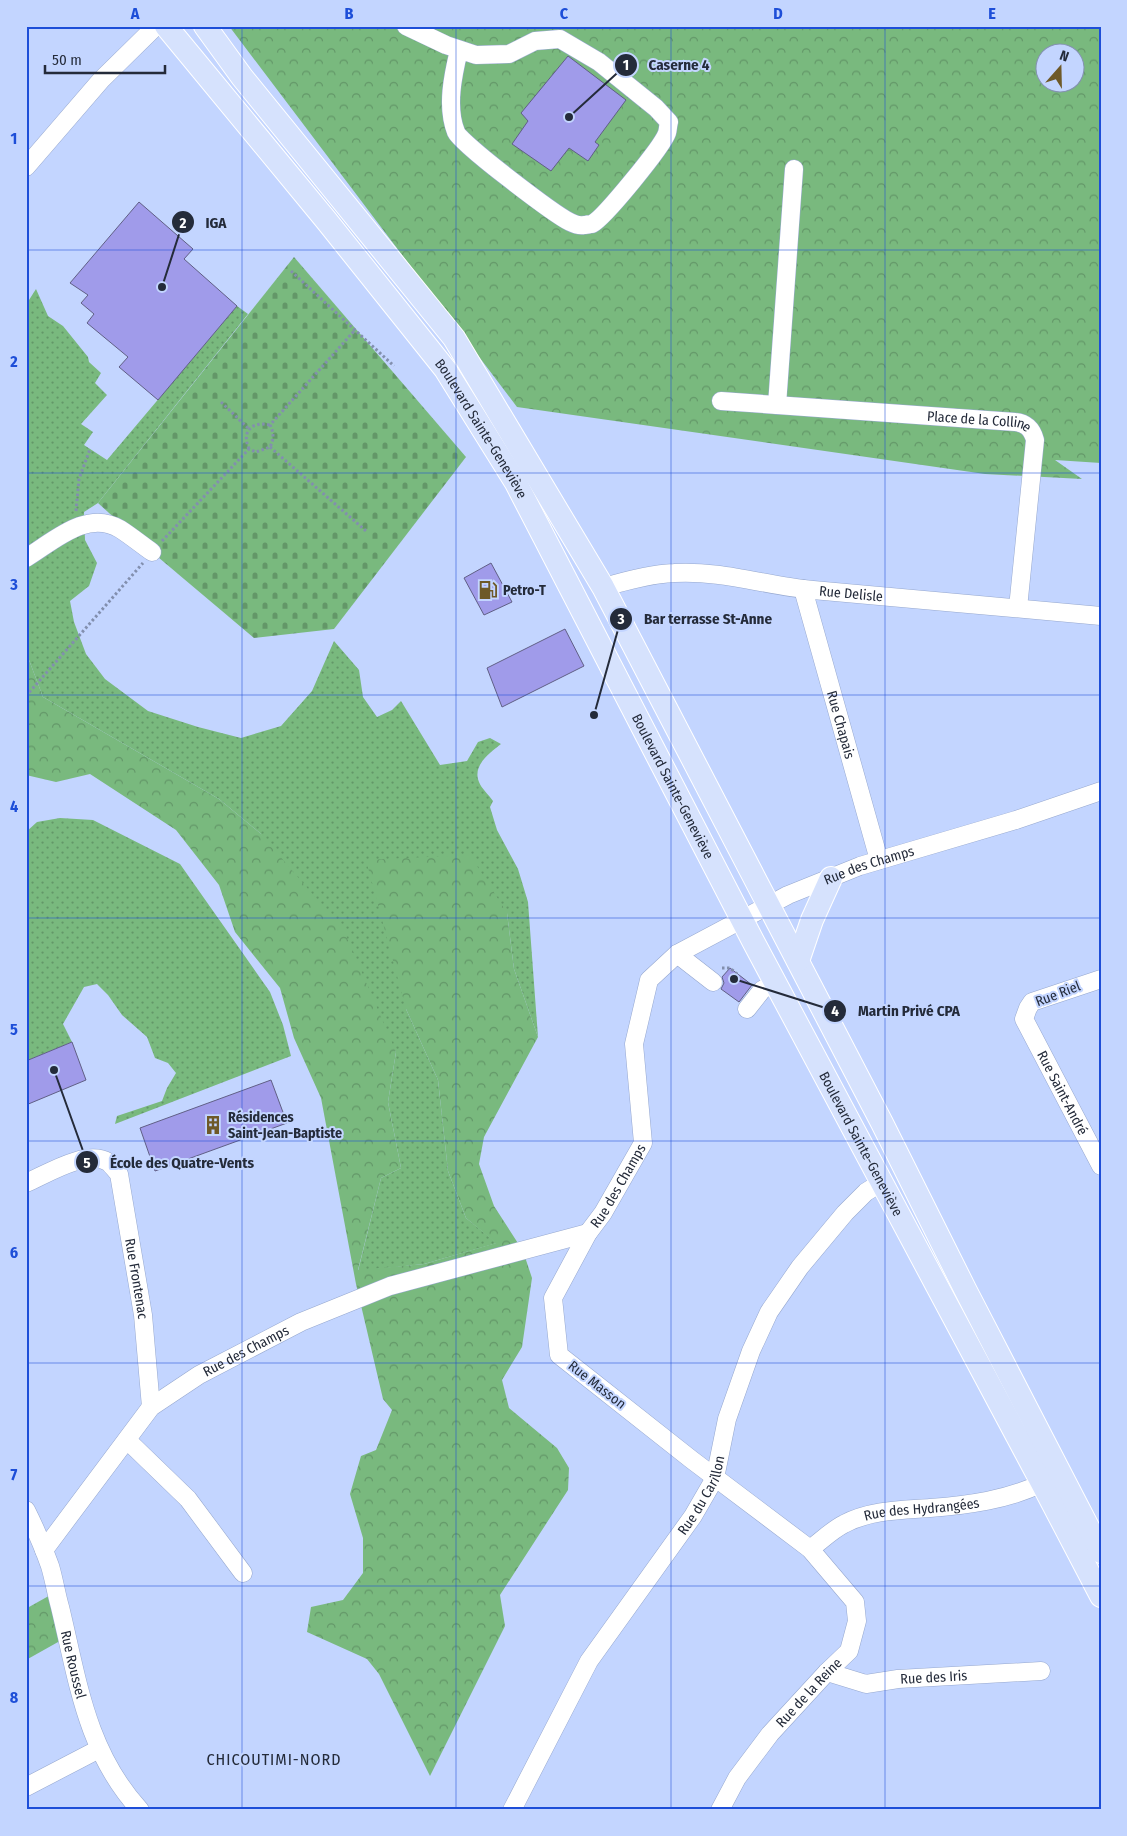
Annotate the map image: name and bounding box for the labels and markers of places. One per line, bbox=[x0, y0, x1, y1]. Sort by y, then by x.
callout: Caserne 4 bbox=[613, 50, 720, 80]
callout: IGA bbox=[171, 207, 237, 237]
fuel station icon: Petro-T bbox=[477, 579, 499, 601]
place label: Petro-T bbox=[503, 582, 546, 599]
callout: Bar terrasse St-Anne bbox=[609, 604, 782, 634]
callout: Martin Privé CPA bbox=[823, 996, 970, 1026]
place label: Résidences Saint-Jean-Baptiste bbox=[228, 1109, 342, 1142]
building icon: Résidences Saint-Jean-Baptiste bbox=[202, 1114, 224, 1136]
callout: École des Quatre-Vents bbox=[75, 1147, 264, 1177]

